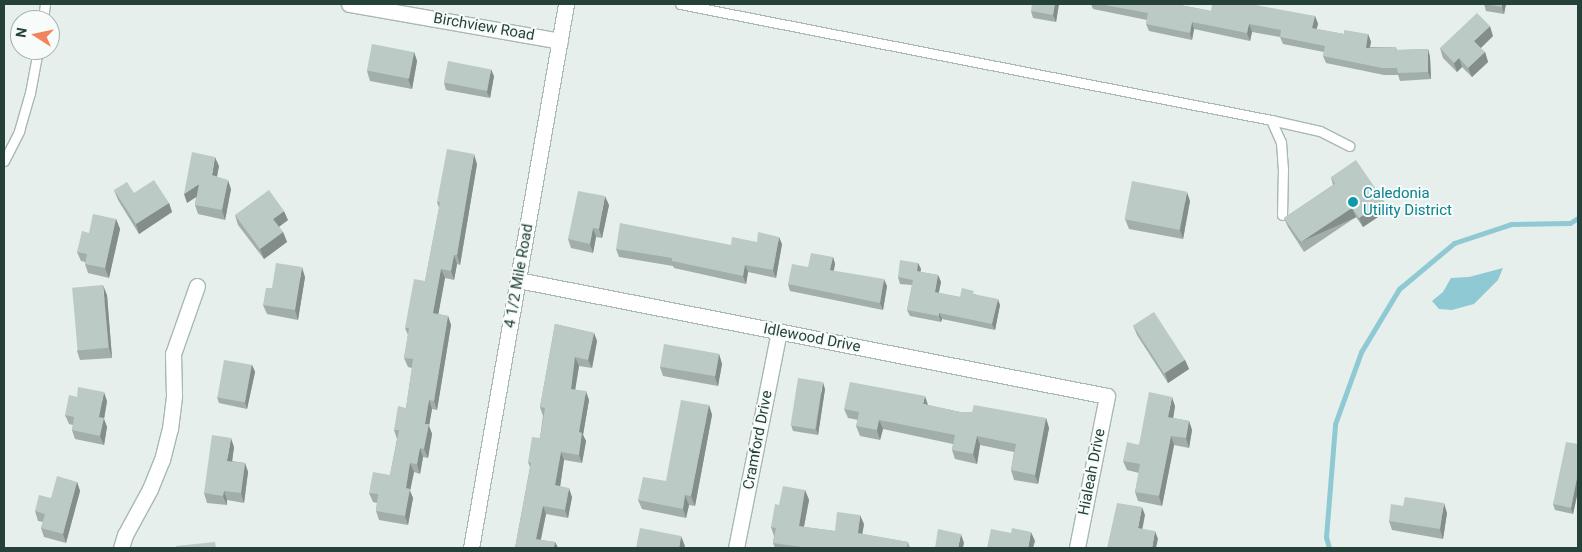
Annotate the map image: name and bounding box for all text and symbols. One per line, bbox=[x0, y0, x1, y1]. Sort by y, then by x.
street label: Birchview Road bbox=[432, 9, 536, 45]
north arrow bbox=[10, 10, 60, 60]
text: N bbox=[12, 26, 30, 39]
place label: Caledonia Utility District bbox=[1363, 184, 1452, 219]
marker: Caledonia Utility District bbox=[1347, 196, 1359, 208]
street label: 4 1/2 Mile Road bbox=[501, 223, 537, 329]
street label: Idlewood Drive bbox=[762, 320, 862, 356]
street label: Cramford Drive bbox=[740, 389, 776, 491]
street label: Hialeah Drive bbox=[1075, 427, 1109, 517]

